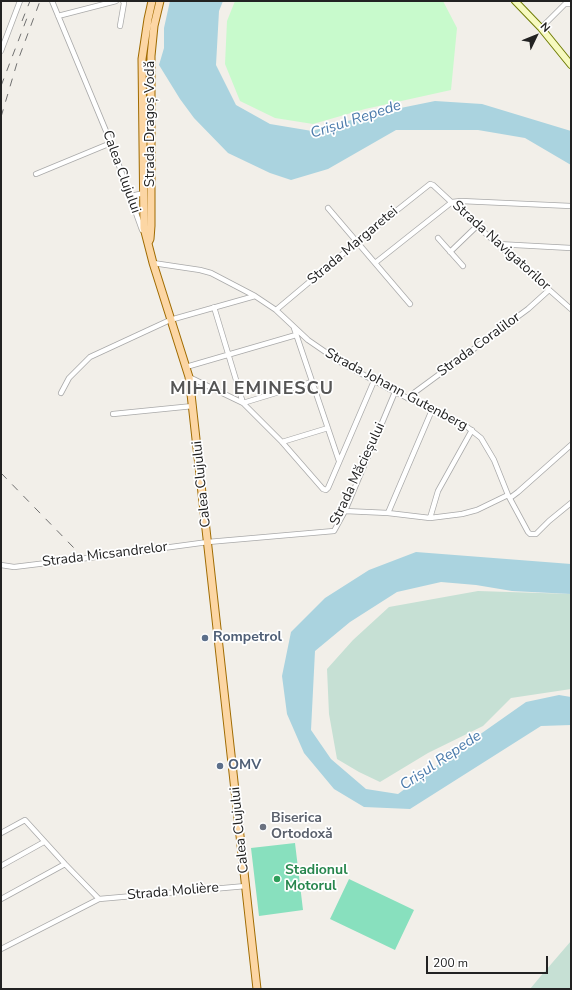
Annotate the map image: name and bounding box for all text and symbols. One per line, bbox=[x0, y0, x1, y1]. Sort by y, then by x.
north arrow bbox=[516, 16, 556, 56]
text: N bbox=[537, 19, 553, 36]
street label: Strada Dragoș Vodă bbox=[143, 61, 159, 187]
water label: Crișul Repede bbox=[308, 97, 404, 143]
street label: Calea Clujului bbox=[98, 128, 144, 216]
street label: Strada Navigatorilor bbox=[448, 197, 554, 295]
street label: Strada Margaretei bbox=[304, 203, 402, 289]
street label: Strada Coralilor bbox=[434, 309, 524, 381]
street label: Strada Johann Gutenberg bbox=[322, 345, 470, 435]
district label: MIHAI EMINESCU bbox=[170, 379, 334, 401]
street label: Strada Măcieșului bbox=[327, 420, 389, 528]
street label: Calea Clujului bbox=[189, 440, 215, 528]
street label: Strada Micsandrelor bbox=[41, 539, 169, 571]
place label: Rompetrol bbox=[213, 630, 282, 646]
marker: Rompetrol bbox=[200, 633, 210, 643]
water label: Crișul Repede bbox=[397, 727, 485, 795]
place label: OMV bbox=[228, 758, 261, 774]
marker: OMV bbox=[215, 761, 225, 771]
street label: Calea Clujului bbox=[227, 786, 253, 874]
place label: Biserica Ortodoxă bbox=[271, 811, 333, 844]
marker: Biserica Ortodoxă bbox=[258, 822, 268, 832]
place label: Stadionul Motorul bbox=[285, 863, 348, 896]
marker: Stadionul Motorul bbox=[272, 874, 282, 884]
street label: Strada Molière bbox=[126, 880, 220, 904]
scale bar bbox=[428, 948, 550, 974]
text: 200 m bbox=[433, 955, 468, 971]

